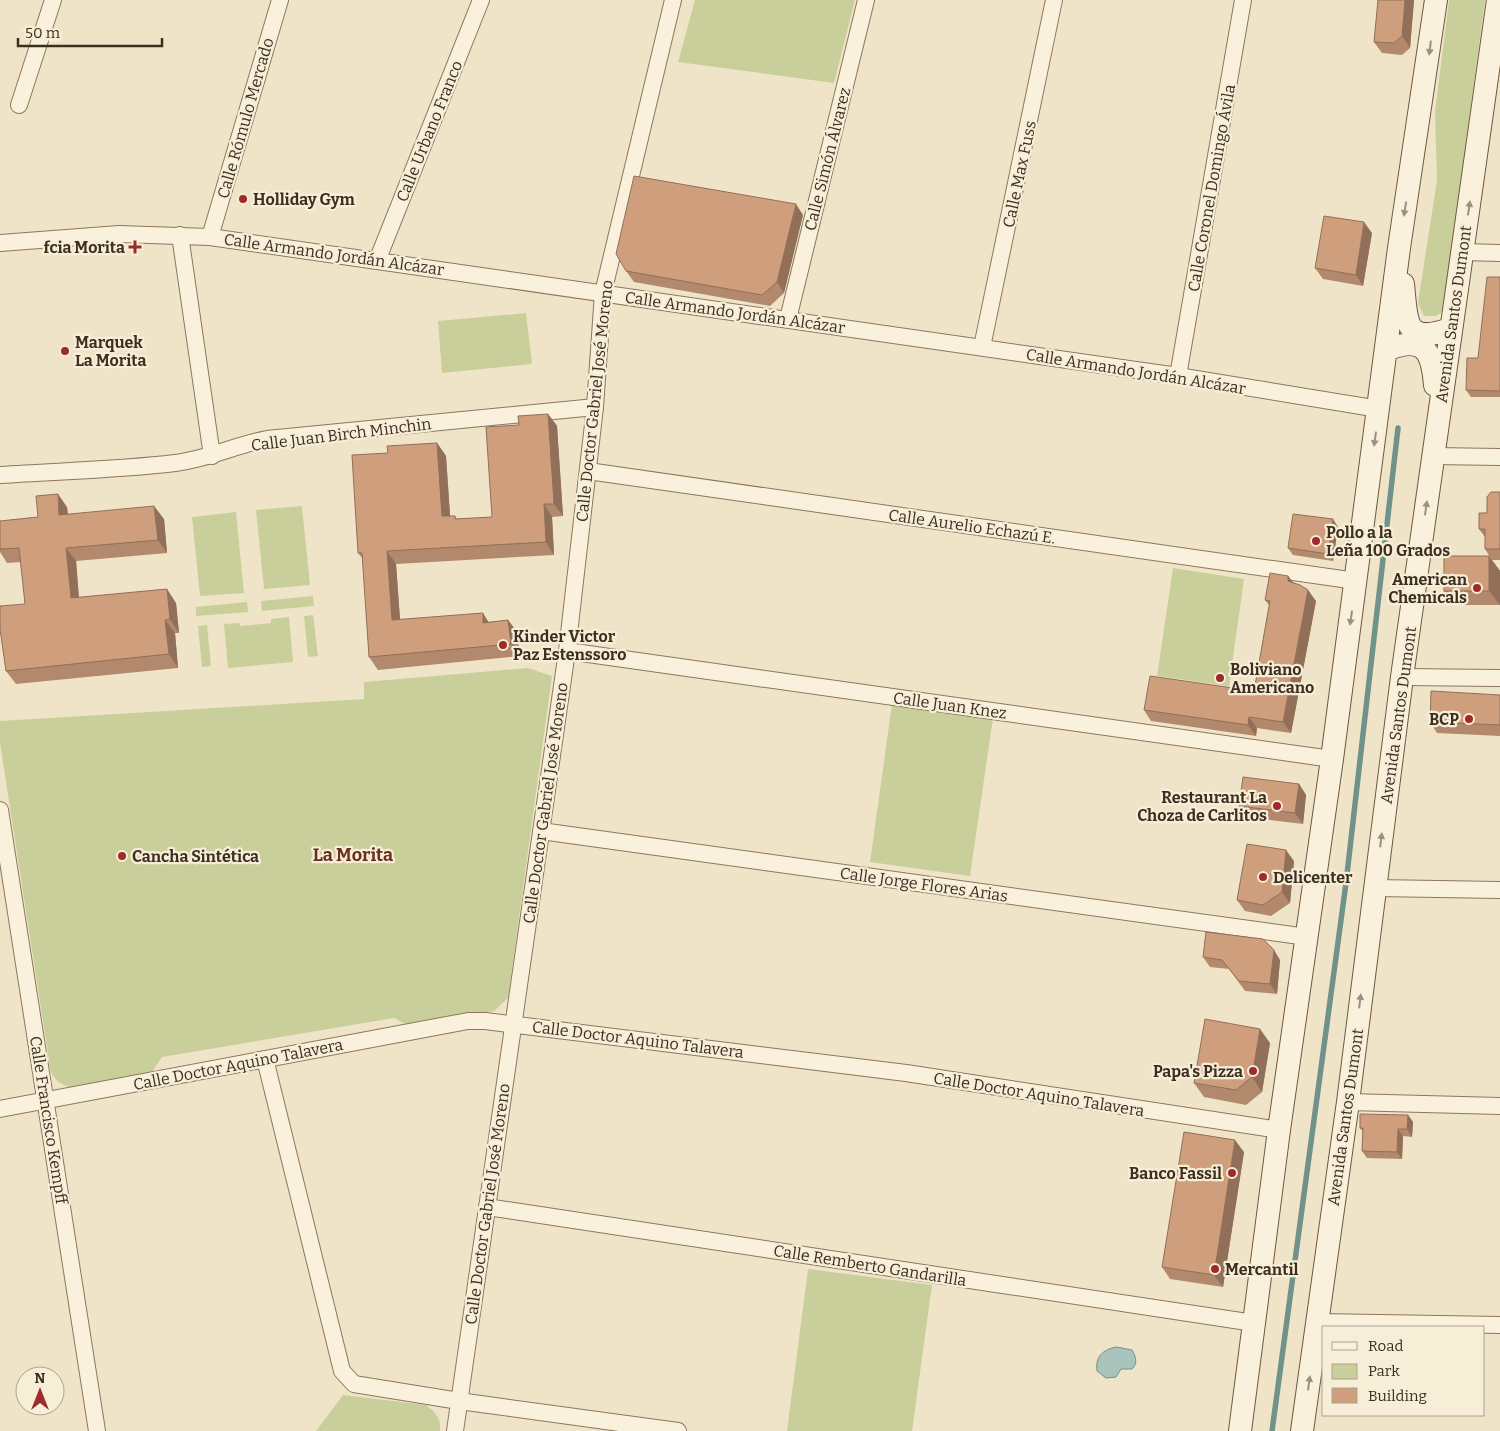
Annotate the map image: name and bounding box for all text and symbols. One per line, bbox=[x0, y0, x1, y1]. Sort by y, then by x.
scale bar bbox=[18, 15, 161, 47]
text: 50 m bbox=[25, 24, 61, 42]
street label: Calle Rómulo Mercado bbox=[213, 36, 278, 201]
one-way arrow bbox=[1426, 41, 1434, 57]
street label: Calle Urbano Franco bbox=[392, 58, 466, 205]
street label: Calle Coronel Domingo Ávila bbox=[1183, 82, 1239, 293]
street label: Calle Simón Álvarez bbox=[800, 85, 855, 233]
street label: Calle Max Fuss bbox=[999, 119, 1040, 229]
place label: Holliday Gym bbox=[253, 190, 356, 209]
marker: Holliday Gym bbox=[237, 193, 249, 205]
one-way arrow bbox=[1465, 200, 1473, 216]
one-way arrow bbox=[1401, 201, 1409, 217]
street label: Avenida Santos Dumont bbox=[1432, 224, 1475, 404]
street label: Calle Armando Jordán Alcázar bbox=[223, 230, 445, 279]
place label: fcia Morita bbox=[44, 238, 125, 257]
marker: fcia Morita bbox=[129, 241, 141, 253]
street label: Calle Doctor Gabriel José Moreno bbox=[572, 279, 617, 523]
street label: Calle Armando Jordán Alcázar bbox=[624, 288, 846, 337]
place label: Marquek La Morita bbox=[75, 333, 146, 370]
marker: Marquek La Morita bbox=[59, 345, 71, 357]
street label: Calle Armando Jordán Alcázar bbox=[1025, 345, 1247, 398]
street label: Calle Juan Birch Minchin bbox=[250, 414, 432, 455]
one-way arrow bbox=[1370, 432, 1378, 448]
one-way arrow bbox=[1422, 500, 1430, 516]
street label: Calle Aurelio Echazú E. bbox=[887, 505, 1057, 548]
place label: Pollo a la Leña 100 Grados bbox=[1326, 523, 1450, 560]
marker: Pollo a la Leña 100 Grados bbox=[1310, 535, 1322, 547]
place label: American Chemicals bbox=[1388, 570, 1468, 607]
marker: American Chemicals bbox=[1471, 582, 1483, 594]
one-way arrow bbox=[1347, 610, 1355, 626]
street label: Avenida Santos Dumont bbox=[1377, 625, 1420, 805]
place label: Kinder Victor Paz Estenssoro bbox=[513, 627, 626, 664]
marker: Kinder Victor Paz Estenssoro bbox=[497, 639, 509, 651]
place label: Boliviano Americano bbox=[1230, 660, 1314, 697]
marker: Boliviano Americano bbox=[1214, 672, 1226, 684]
street label: Calle Doctor Gabriel José Moreno bbox=[519, 681, 572, 925]
street label: Calle Juan Knez bbox=[892, 688, 1008, 723]
place label: BCP bbox=[1429, 710, 1459, 729]
marker: BCP bbox=[1463, 713, 1475, 725]
place label: Restaurant La Choza de Carlitos bbox=[1137, 788, 1267, 825]
marker: Restaurant La Choza de Carlitos bbox=[1271, 800, 1283, 812]
one-way arrow bbox=[1377, 832, 1385, 848]
district label: La Morita bbox=[313, 844, 393, 866]
place label: Cancha Sintética bbox=[132, 847, 259, 866]
marker: Cancha Sintética bbox=[116, 850, 128, 862]
street label: Calle Jorge Flores Arias bbox=[839, 863, 1009, 906]
place label: Delicenter bbox=[1273, 868, 1353, 887]
marker: Delicenter bbox=[1257, 871, 1269, 883]
one-way arrow bbox=[1357, 993, 1365, 1009]
street label: Calle Doctor Aquino Talavera bbox=[531, 1017, 745, 1062]
street label: Avenida Santos Dumont bbox=[1324, 1027, 1367, 1207]
street label: Calle Francisco Kempff bbox=[26, 1035, 71, 1207]
street label: Calle Doctor Aquino Talavera bbox=[132, 1035, 345, 1094]
place label: Papa's Pizza bbox=[1153, 1062, 1243, 1081]
marker: Papa's Pizza bbox=[1247, 1065, 1259, 1077]
street label: Calle Doctor Aquino Talavera bbox=[932, 1068, 1146, 1121]
street label: Calle Doctor Gabriel José Moreno bbox=[461, 1082, 514, 1326]
place label: Banco Fassil bbox=[1129, 1164, 1222, 1183]
marker: Banco Fassil bbox=[1226, 1167, 1238, 1179]
street label: Calle Remberto Gandarilla bbox=[772, 1241, 968, 1290]
place label: Mercantil bbox=[1225, 1260, 1299, 1279]
marker: Mercantil bbox=[1209, 1263, 1221, 1275]
legend bbox=[1322, 1326, 1485, 1416]
text: Road bbox=[1368, 1337, 1403, 1355]
text: Park bbox=[1368, 1362, 1400, 1380]
north arrow bbox=[15, 1366, 65, 1416]
text: N bbox=[35, 1370, 46, 1387]
one-way arrow bbox=[1305, 1374, 1313, 1390]
text: Building bbox=[1368, 1387, 1427, 1405]

